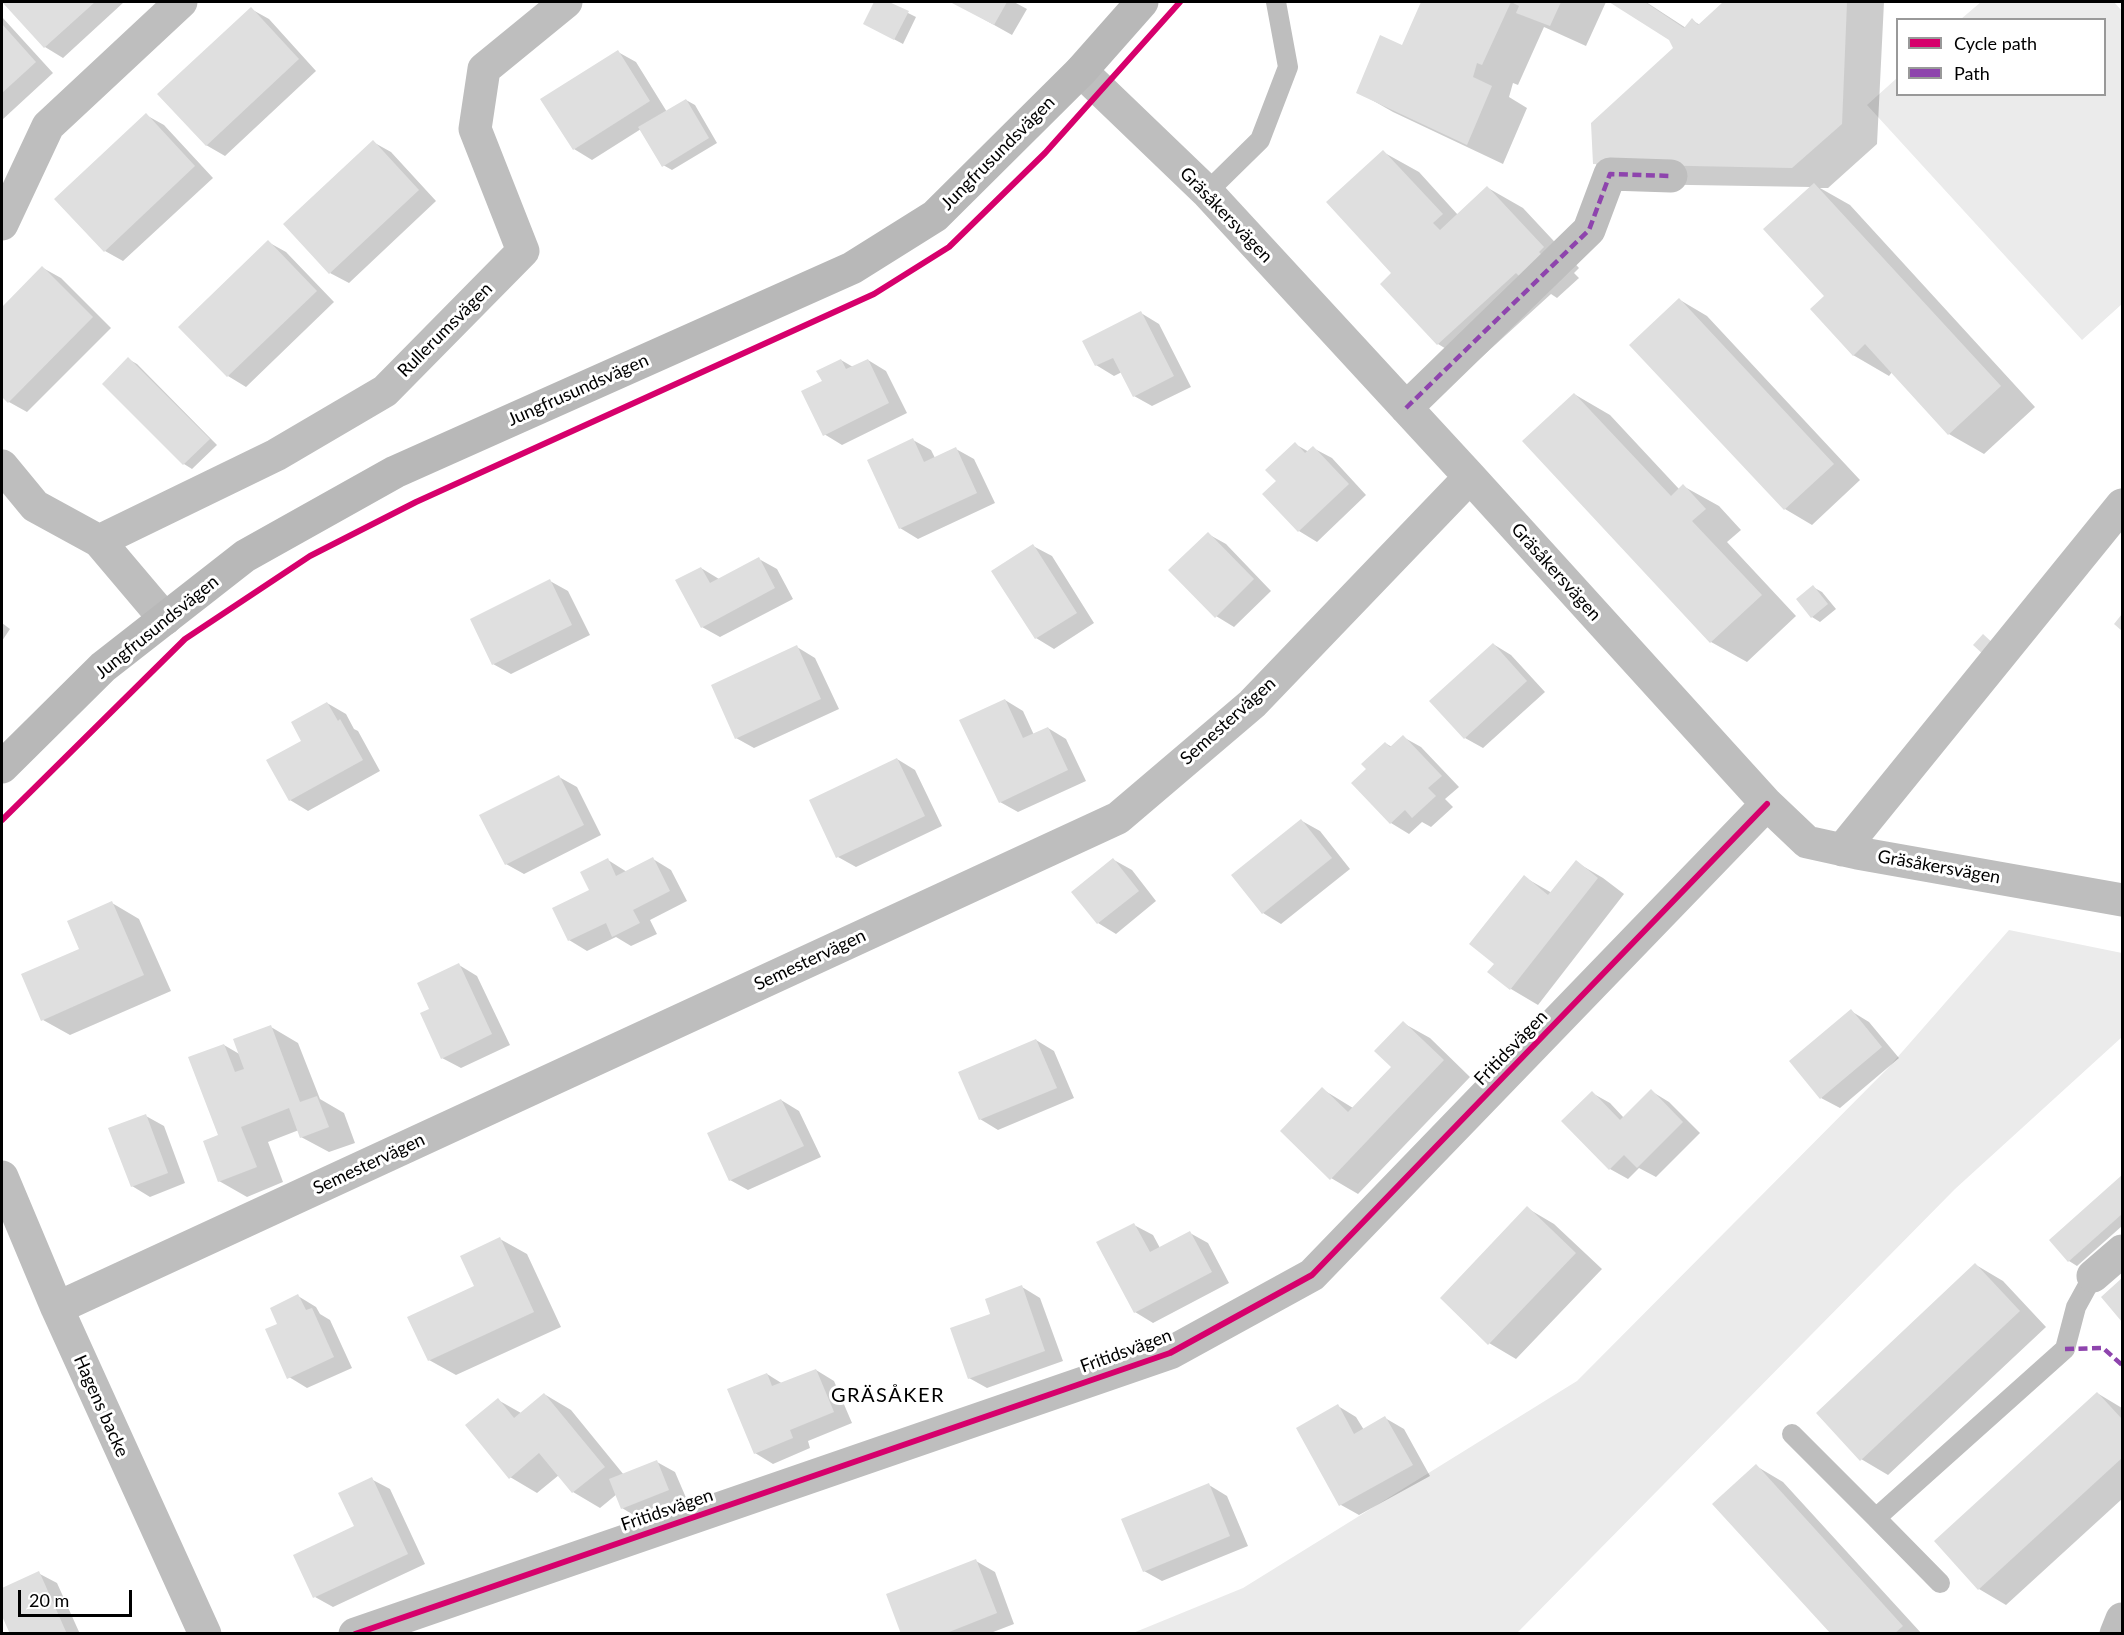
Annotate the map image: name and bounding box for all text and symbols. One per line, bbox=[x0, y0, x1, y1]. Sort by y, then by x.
legend bbox=[1896, 18, 2106, 96]
text: Cycle path bbox=[1954, 32, 2037, 54]
text: Path bbox=[1954, 62, 1990, 84]
street label: Jungfrusundsvägen bbox=[937, 92, 1059, 214]
street label: Gräsåkersvägen bbox=[1175, 163, 1277, 267]
street label: Rullerumsvägen bbox=[393, 278, 497, 382]
street label: Jungfrusundsvägen bbox=[504, 349, 652, 431]
street label: Gräsåkersvägen bbox=[1506, 519, 1606, 625]
street label: Jungfrusundsvägen bbox=[91, 571, 223, 683]
street label: Semestervägen bbox=[1176, 673, 1280, 769]
street label: Gräsåkersvägen bbox=[1876, 846, 2002, 888]
street label: Semestervägen bbox=[751, 925, 869, 995]
street label: Fritidsvägen bbox=[1470, 1006, 1552, 1090]
street label: Semestervägen bbox=[310, 1129, 428, 1199]
street label: Fritidsvägen bbox=[1077, 1324, 1175, 1378]
street label: Hagens backe bbox=[69, 1352, 133, 1460]
district label: GRÄSÅKER bbox=[831, 1384, 945, 1408]
street label: Fritidsvägen bbox=[618, 1484, 716, 1536]
scale bar bbox=[21, 1578, 135, 1616]
text: 20 m bbox=[29, 1589, 69, 1611]

